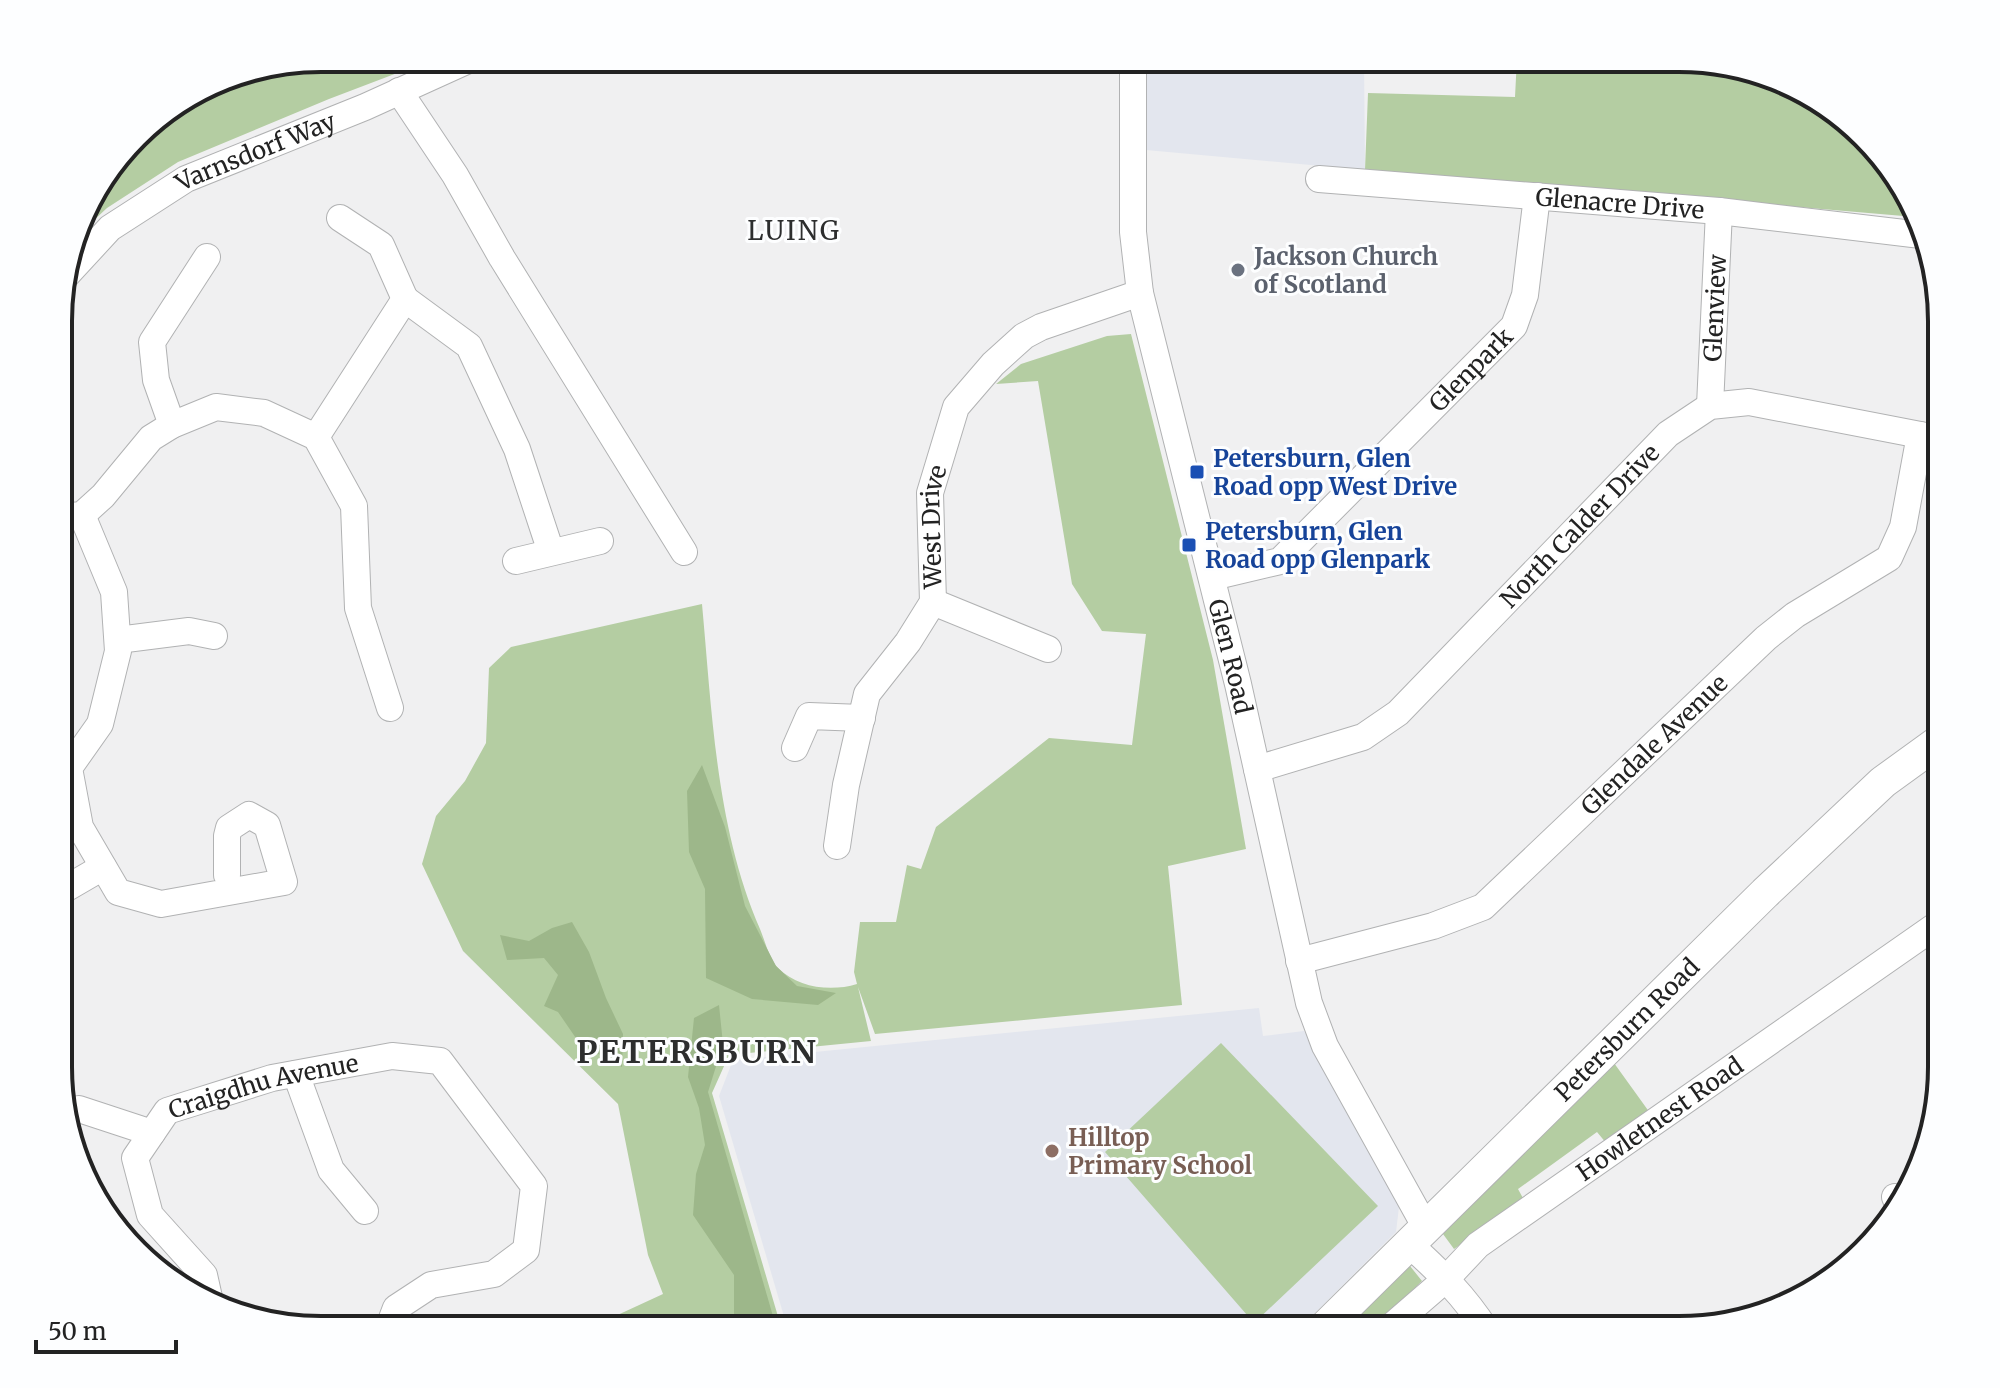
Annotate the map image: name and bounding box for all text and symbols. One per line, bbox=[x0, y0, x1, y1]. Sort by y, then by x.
street label: Varnsdorf Way bbox=[168, 105, 340, 198]
street label: Glenacre Drive bbox=[1535, 181, 1706, 225]
district label: LUING bbox=[747, 214, 841, 247]
place label: Jackson Church of Scotland bbox=[1253, 241, 1438, 300]
street label: Glenview bbox=[1697, 253, 1733, 362]
marker: Jackson Church of Scotland bbox=[1229, 261, 1247, 279]
street label: Glenpark bbox=[1422, 320, 1520, 418]
street label: North Calder Drive bbox=[1493, 437, 1666, 614]
place label: Petersburn, Glen Road opp West Drive bbox=[1213, 443, 1457, 502]
street label: West Drive bbox=[914, 461, 953, 590]
marker: Petersburn, Glen Road opp West Drive bbox=[1188, 463, 1206, 481]
place label: Petersburn, Glen Road opp Glenpark bbox=[1205, 516, 1430, 575]
marker: Petersburn, Glen Road opp Glenpark bbox=[1180, 536, 1198, 554]
street label: Glen Road bbox=[1202, 596, 1260, 717]
street label: Glendale Avenue bbox=[1574, 667, 1734, 821]
street label: Petersburn Road bbox=[1548, 951, 1706, 1108]
district label: PETERSBURN bbox=[576, 1032, 818, 1072]
street label: Craigdhu Avenue bbox=[164, 1047, 361, 1125]
street label: Howletnest Road bbox=[1570, 1050, 1749, 1187]
place label: Hilltop Primary School bbox=[1068, 1122, 1252, 1181]
marker: Hilltop Primary School bbox=[1043, 1142, 1061, 1160]
scale bar bbox=[36, 1304, 176, 1354]
text: 50 m bbox=[48, 1316, 107, 1347]

